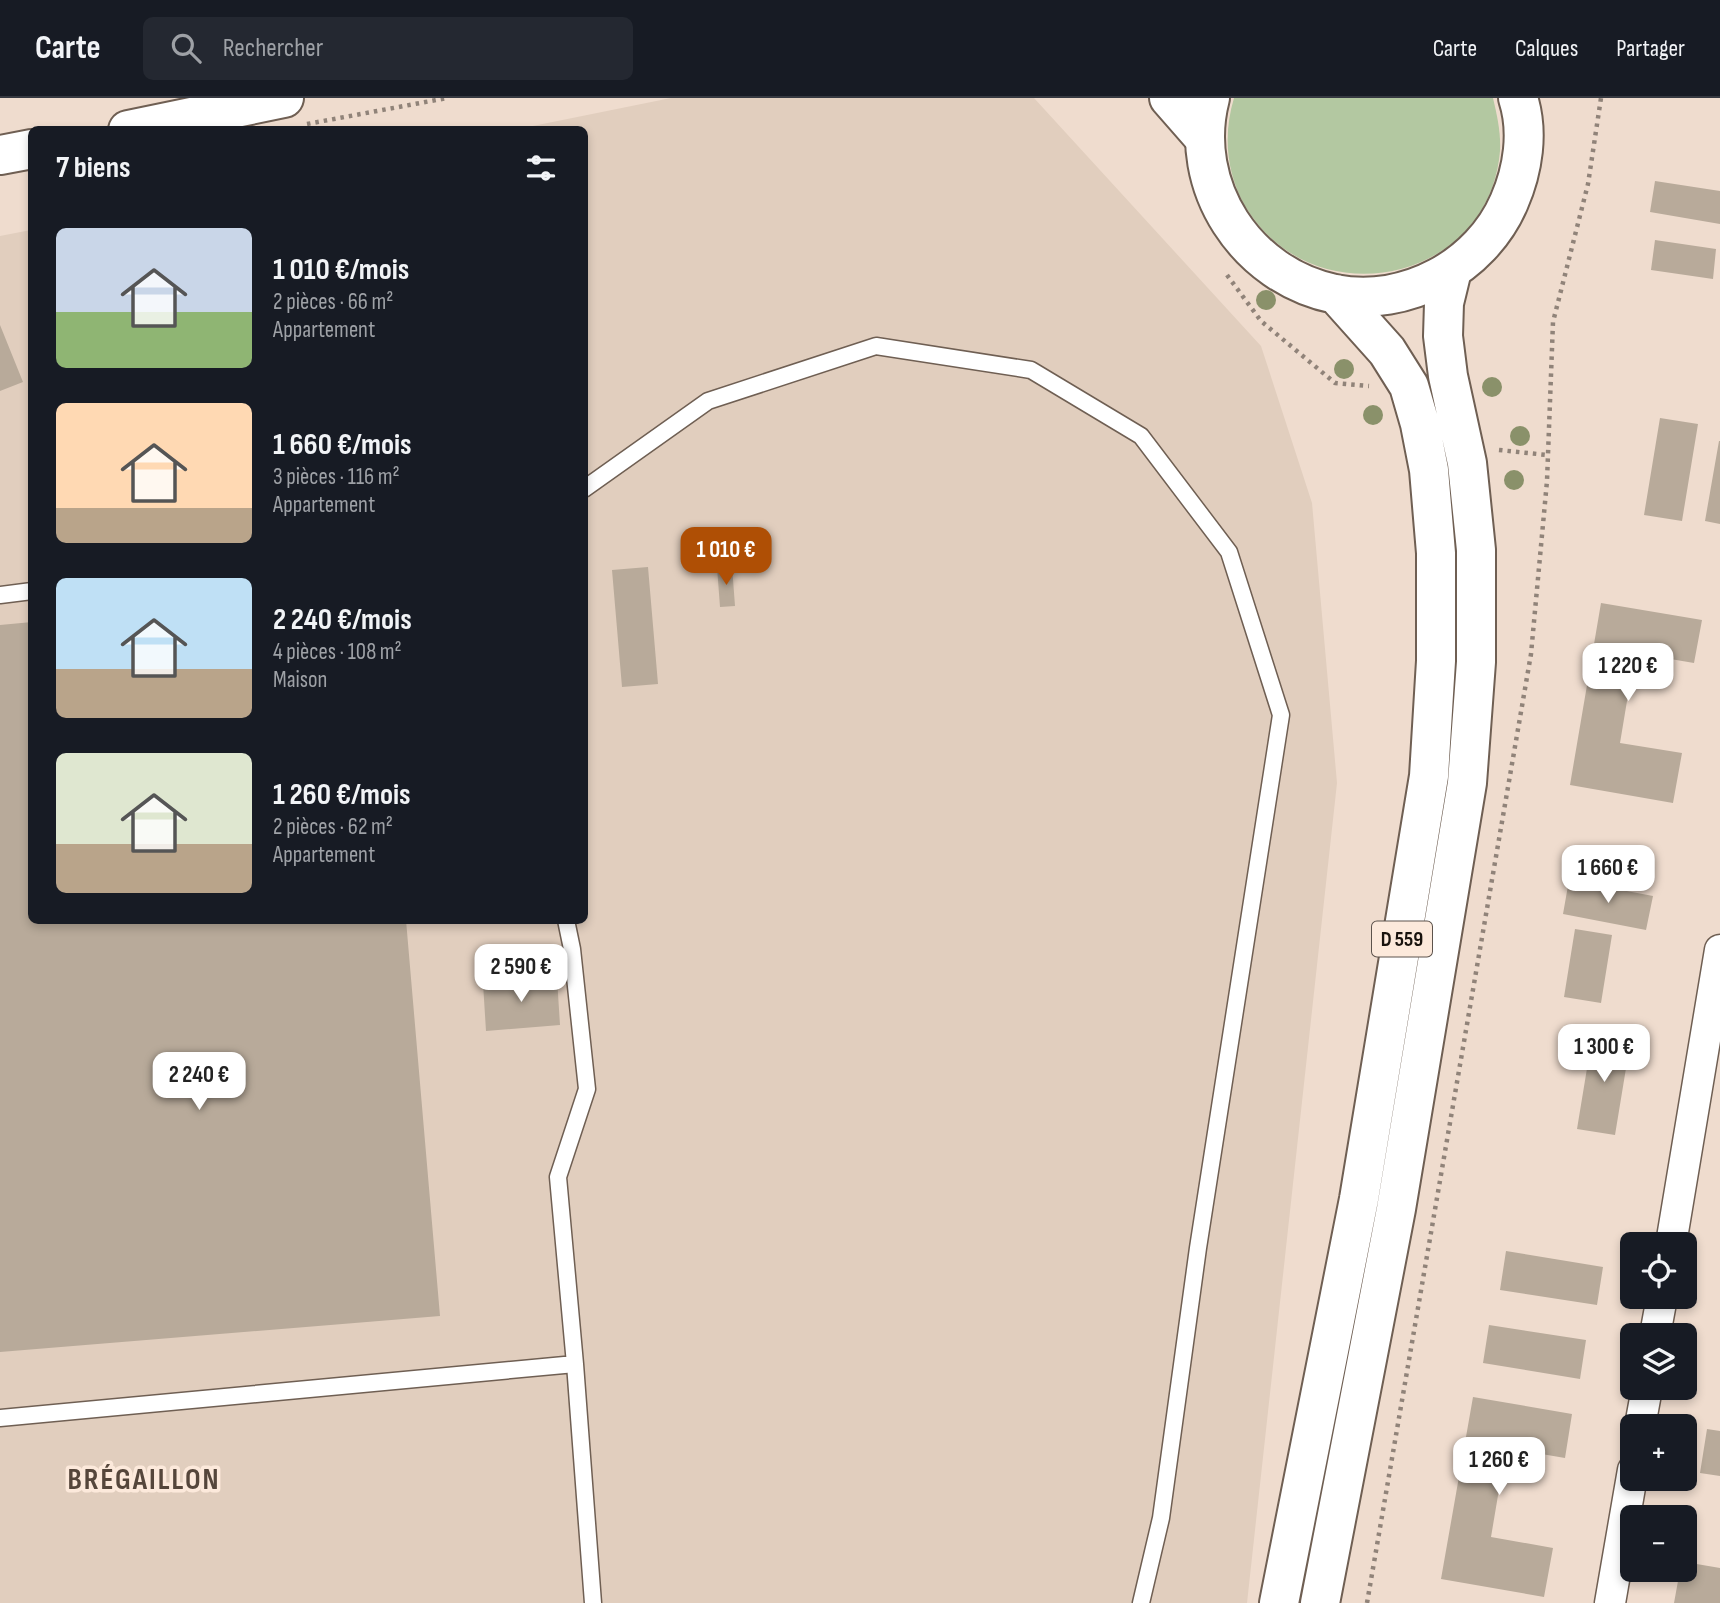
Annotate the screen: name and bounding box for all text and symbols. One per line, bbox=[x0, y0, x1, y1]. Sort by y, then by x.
search box bbox=[143, 17, 633, 80]
text: Carte bbox=[35, 28, 101, 68]
icon: search bbox=[167, 29, 205, 67]
text: Rechercher bbox=[223, 33, 323, 64]
text: Carte bbox=[1433, 34, 1477, 63]
text: Calques bbox=[1515, 34, 1578, 63]
text: Partager bbox=[1616, 34, 1685, 63]
icon: filters bbox=[522, 149, 560, 187]
text: 7 biens bbox=[56, 150, 131, 186]
text: 1 010 €/mois bbox=[273, 252, 409, 288]
icon: home bbox=[112, 256, 196, 340]
text: 2 pièces · 66 m² bbox=[273, 288, 393, 316]
text: Appartement bbox=[273, 316, 375, 344]
text: 1 660 €/mois bbox=[273, 427, 412, 463]
icon: home bbox=[112, 431, 196, 515]
text: 3 pièces · 116 m² bbox=[273, 463, 400, 491]
text: Appartement bbox=[273, 491, 375, 519]
pin: 1 010 € bbox=[661, 528, 791, 587]
text: 1 010 € bbox=[697, 536, 755, 564]
text: 2 240 €/mois bbox=[273, 602, 412, 638]
icon: home bbox=[112, 606, 196, 690]
text: 4 pièces · 108 m² bbox=[273, 638, 402, 666]
pin: 1 220 € bbox=[1563, 644, 1693, 703]
text: 1 220 € bbox=[1598, 652, 1658, 680]
text: Maison bbox=[273, 666, 327, 694]
text: 1 260 €/mois bbox=[273, 777, 411, 813]
icon: home bbox=[112, 781, 196, 865]
text: 2 pièces · 62 m² bbox=[273, 813, 393, 841]
text: Appartement bbox=[273, 841, 375, 869]
pin: 1 660 € bbox=[1543, 846, 1673, 905]
text: 1 660 € bbox=[1578, 854, 1638, 882]
road number: D 559 bbox=[1372, 922, 1432, 956]
pin: 2 590 € bbox=[456, 944, 586, 1004]
text: 2 590 € bbox=[491, 953, 551, 981]
pin: 1 300 € bbox=[1539, 1024, 1669, 1084]
text: 1 300 € bbox=[1574, 1033, 1634, 1061]
pin: 2 240 € bbox=[134, 1052, 264, 1112]
text: 2 240 € bbox=[169, 1061, 229, 1089]
map controls bbox=[1620, 1232, 1697, 1582]
button: locate bbox=[1620, 1232, 1697, 1309]
button: layers bbox=[1620, 1323, 1697, 1400]
button: + bbox=[1620, 1414, 1697, 1491]
pin: 1 260 € bbox=[1434, 1438, 1564, 1497]
text: 1 260 € bbox=[1469, 1446, 1529, 1474]
district label: BRÉGAILLON bbox=[67, 1462, 221, 1498]
button: − bbox=[1620, 1505, 1697, 1582]

